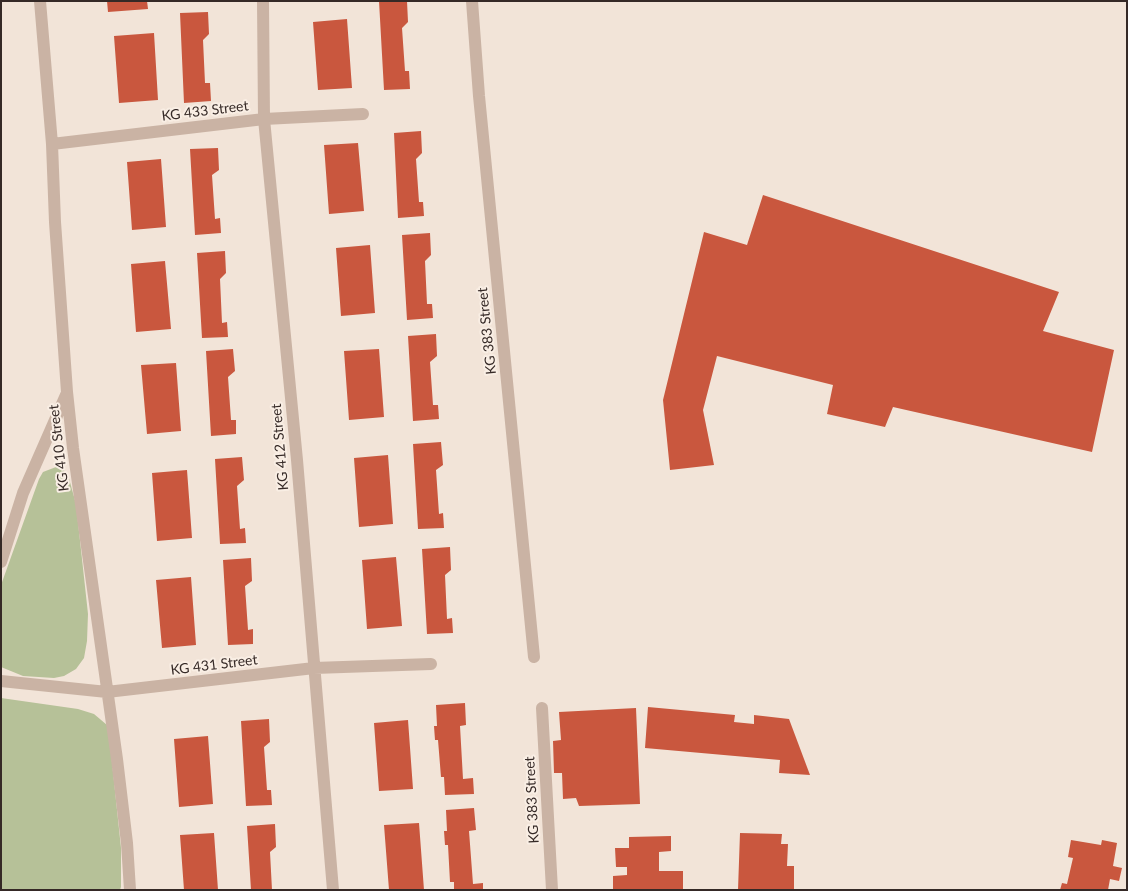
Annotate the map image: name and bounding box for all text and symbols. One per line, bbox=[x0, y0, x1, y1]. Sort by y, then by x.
street label: KG 433 Street bbox=[161, 97, 249, 125]
street label: KG 383 Street bbox=[474, 287, 500, 375]
street label: KG 412 Street bbox=[268, 403, 292, 491]
street label: KG 410 Street bbox=[45, 404, 73, 492]
street label: KG 431 Street bbox=[170, 651, 258, 679]
street label: KG 383 Street bbox=[521, 756, 543, 844]

